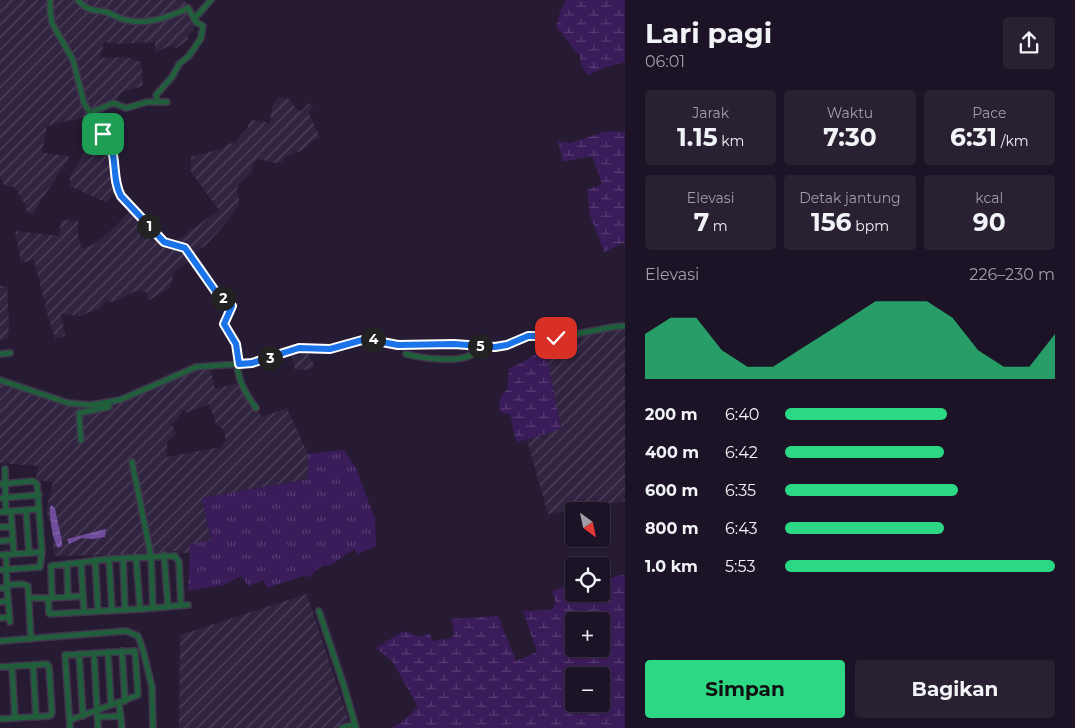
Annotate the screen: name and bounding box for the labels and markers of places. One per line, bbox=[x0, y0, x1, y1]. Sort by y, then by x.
pin bbox=[82, 113, 124, 155]
pin: 1 bbox=[136, 214, 162, 238]
pin: 2 bbox=[210, 286, 236, 310]
pin bbox=[535, 317, 577, 359]
pin: 4 bbox=[360, 326, 386, 352]
pin: 5 bbox=[468, 334, 492, 358]
pin: 3 bbox=[258, 346, 282, 370]

